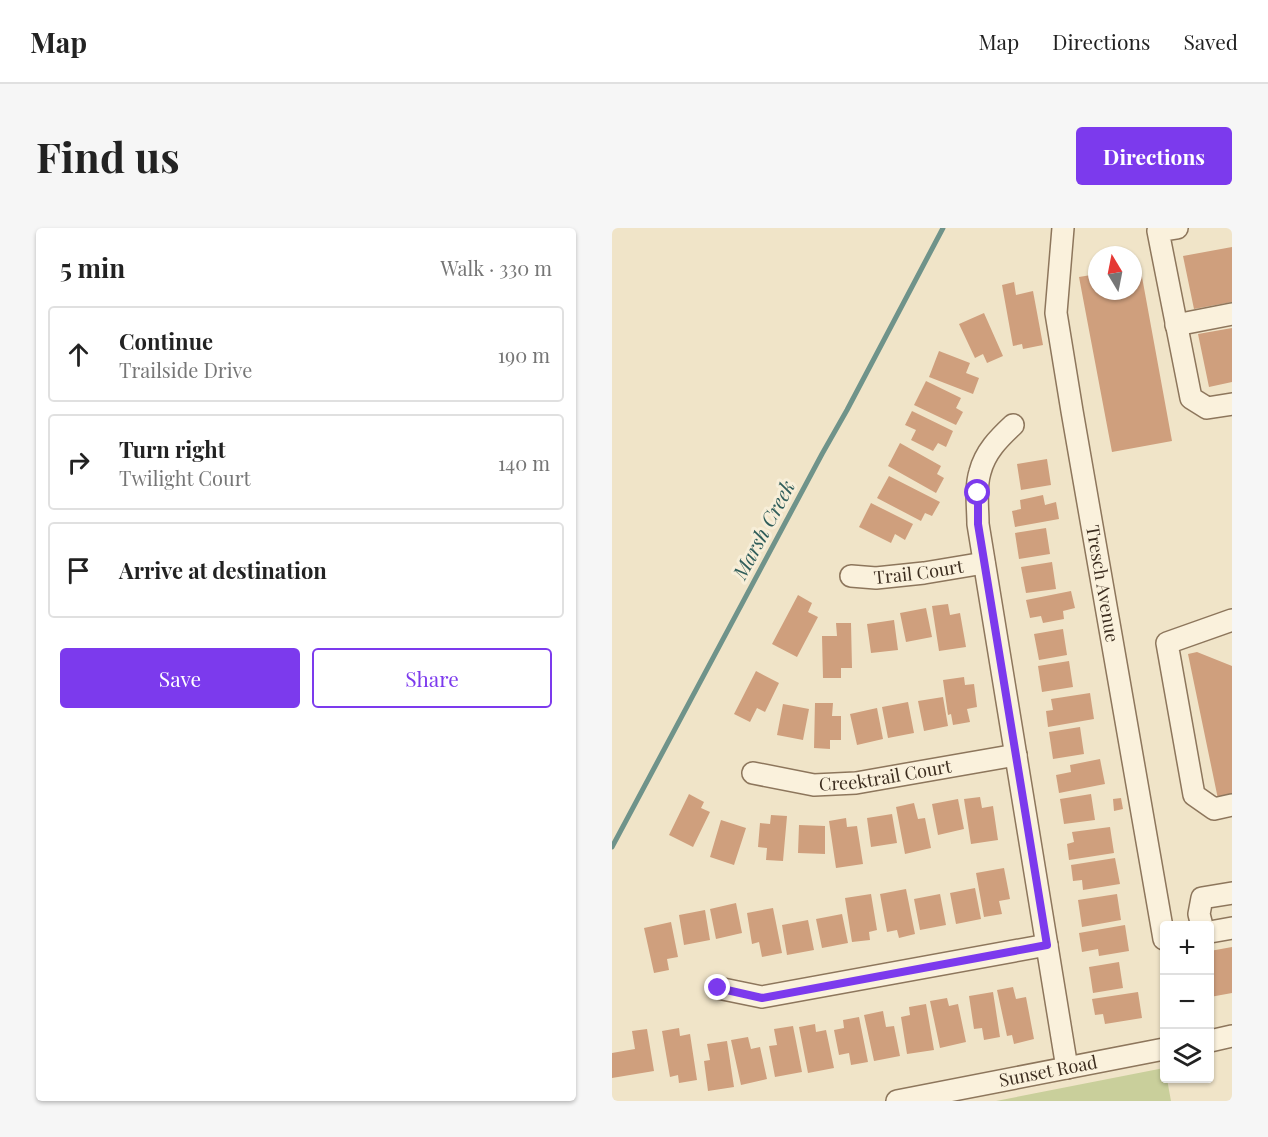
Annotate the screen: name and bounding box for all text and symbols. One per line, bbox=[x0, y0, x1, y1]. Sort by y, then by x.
text: Map bbox=[30, 23, 87, 60]
text: Map bbox=[978, 27, 1019, 55]
text: Directions bbox=[1052, 27, 1150, 55]
text: Saved bbox=[1183, 27, 1238, 55]
button: Directions bbox=[1076, 127, 1232, 185]
text: Find us bbox=[36, 128, 180, 184]
north arrow bbox=[1088, 246, 1142, 300]
text: 5 min bbox=[60, 250, 125, 285]
text: Walk · 330 m bbox=[440, 254, 552, 281]
text: Continue bbox=[119, 326, 213, 356]
icon: ahead bbox=[62, 338, 95, 371]
text: 190 m bbox=[498, 341, 550, 368]
text: Trailside Drive bbox=[119, 356, 252, 383]
text: Turn right bbox=[119, 434, 225, 464]
icon: right bbox=[62, 446, 95, 479]
text: 140 m bbox=[498, 449, 550, 476]
text: Twilight Court bbox=[119, 464, 251, 491]
water label: Marsh Creek bbox=[725, 475, 800, 584]
route start bbox=[964, 479, 990, 505]
street label: Tresch Avenue bbox=[1081, 523, 1125, 644]
icon: arrive bbox=[62, 554, 95, 587]
street label: Trail Court bbox=[872, 554, 966, 589]
text: Arrive at destination bbox=[119, 555, 327, 585]
button: Save bbox=[60, 648, 300, 708]
button: Share bbox=[312, 648, 552, 708]
street label: Creektrail Court bbox=[818, 753, 954, 796]
map controls bbox=[1160, 921, 1214, 1083]
button: + bbox=[1160, 921, 1214, 975]
route end bbox=[704, 974, 730, 1000]
button: − bbox=[1160, 975, 1214, 1029]
button: layers bbox=[1160, 1029, 1214, 1083]
street label: Sunset Road bbox=[997, 1049, 1100, 1092]

